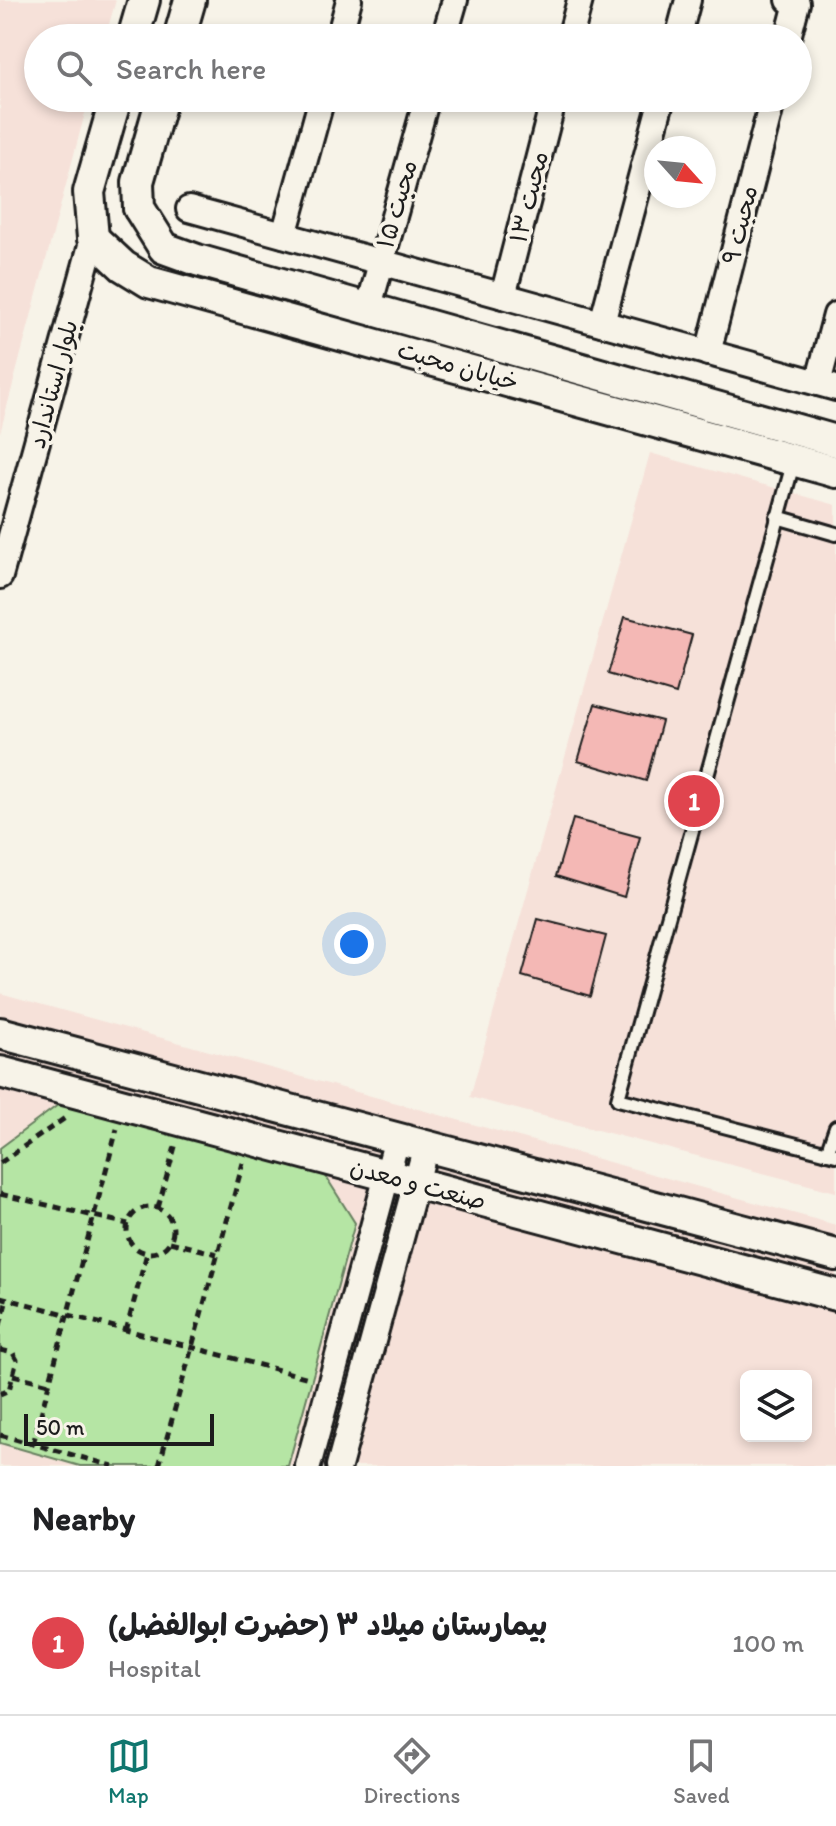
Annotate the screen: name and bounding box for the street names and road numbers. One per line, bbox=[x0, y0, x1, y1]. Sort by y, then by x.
street label: محبت ۱۳ bbox=[503, 148, 554, 246]
street label: محبت ۱۵ bbox=[370, 156, 423, 251]
street label: محبت ۹ bbox=[716, 182, 763, 267]
street label: بلوار استاندارد bbox=[21, 316, 85, 452]
street label: خیابان محبت bbox=[394, 334, 522, 397]
street label: صنعت و معدن bbox=[347, 1151, 489, 1216]

